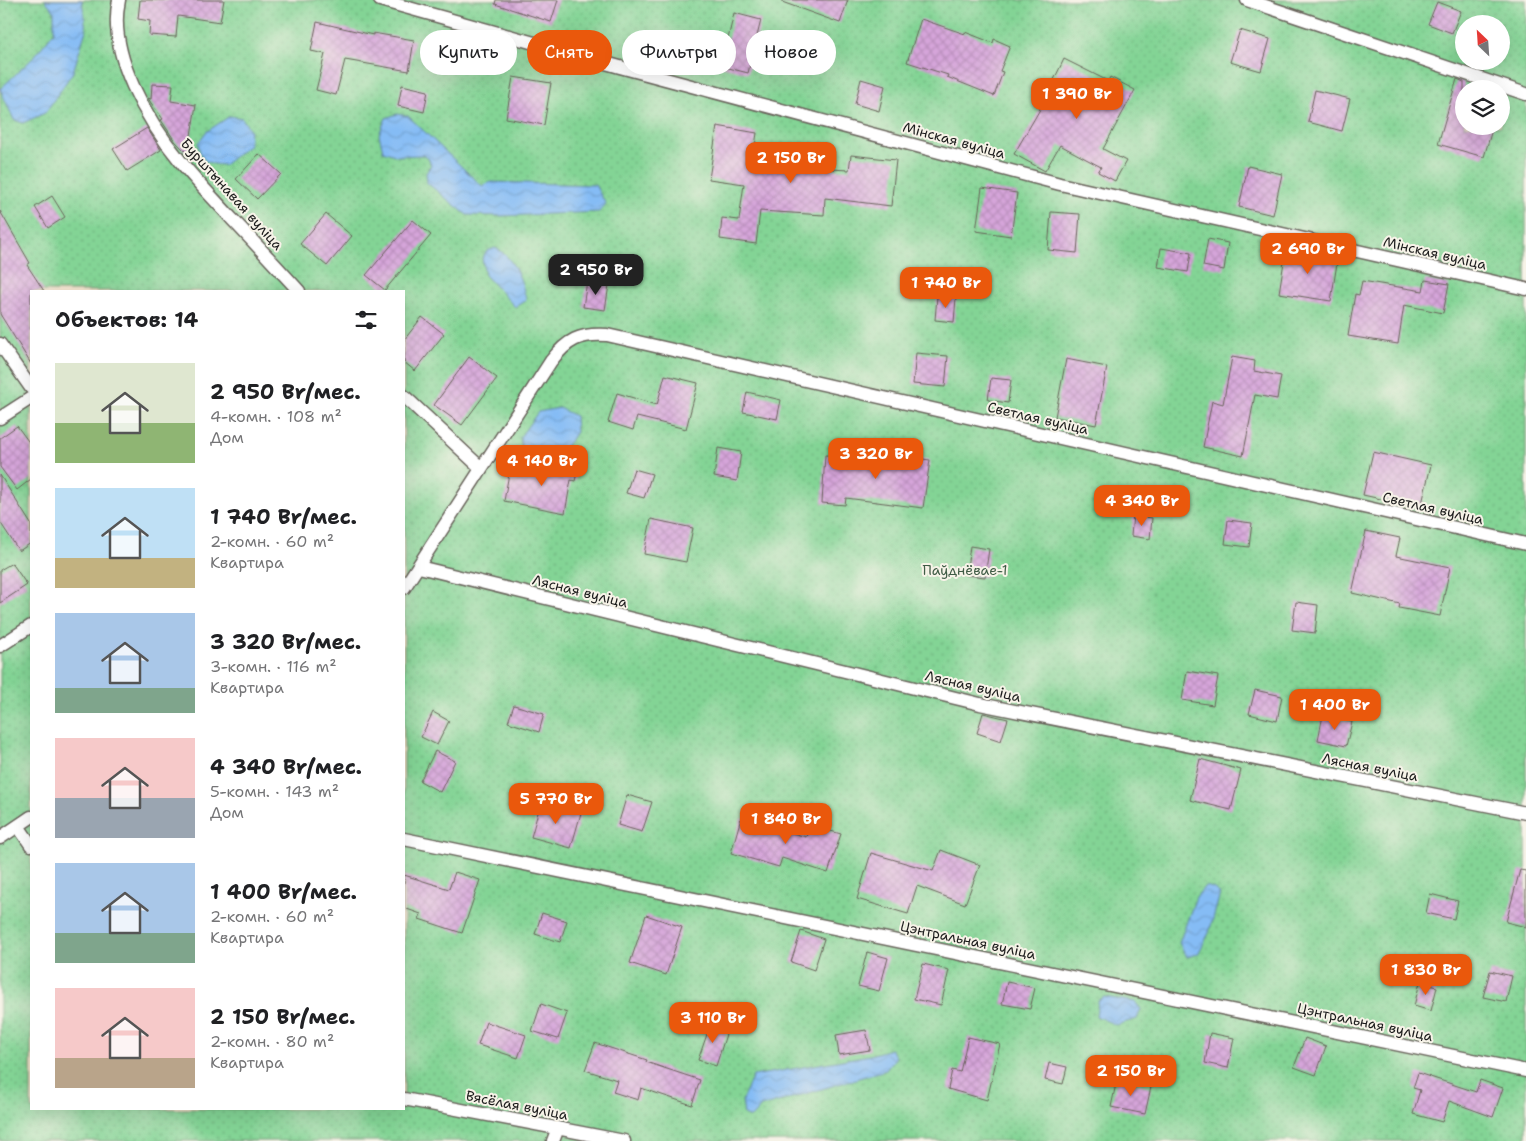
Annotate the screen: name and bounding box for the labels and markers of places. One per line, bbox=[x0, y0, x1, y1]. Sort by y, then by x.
pin: 1 390 Br bbox=[1025, 78, 1129, 120]
pin: 2 150 Br bbox=[739, 142, 843, 184]
pin: 2 690 Br bbox=[1256, 232, 1360, 275]
pin: 2 950 Br bbox=[544, 254, 648, 296]
pin: 1 740 Br bbox=[894, 266, 998, 309]
pin: 3 320 Br bbox=[824, 438, 928, 480]
pin: 4 140 Br bbox=[490, 444, 594, 487]
pin: 4 340 Br bbox=[1090, 484, 1194, 527]
pin: 1 400 Br bbox=[1283, 688, 1387, 731]
pin: 5 770 Br bbox=[504, 782, 608, 825]
pin: 1 840 Br bbox=[734, 802, 838, 845]
pin: 1 830 Br bbox=[1374, 954, 1478, 996]
pin: 3 110 Br bbox=[661, 1002, 765, 1044]
pin: 2 150 Br bbox=[1079, 1054, 1183, 1097]

